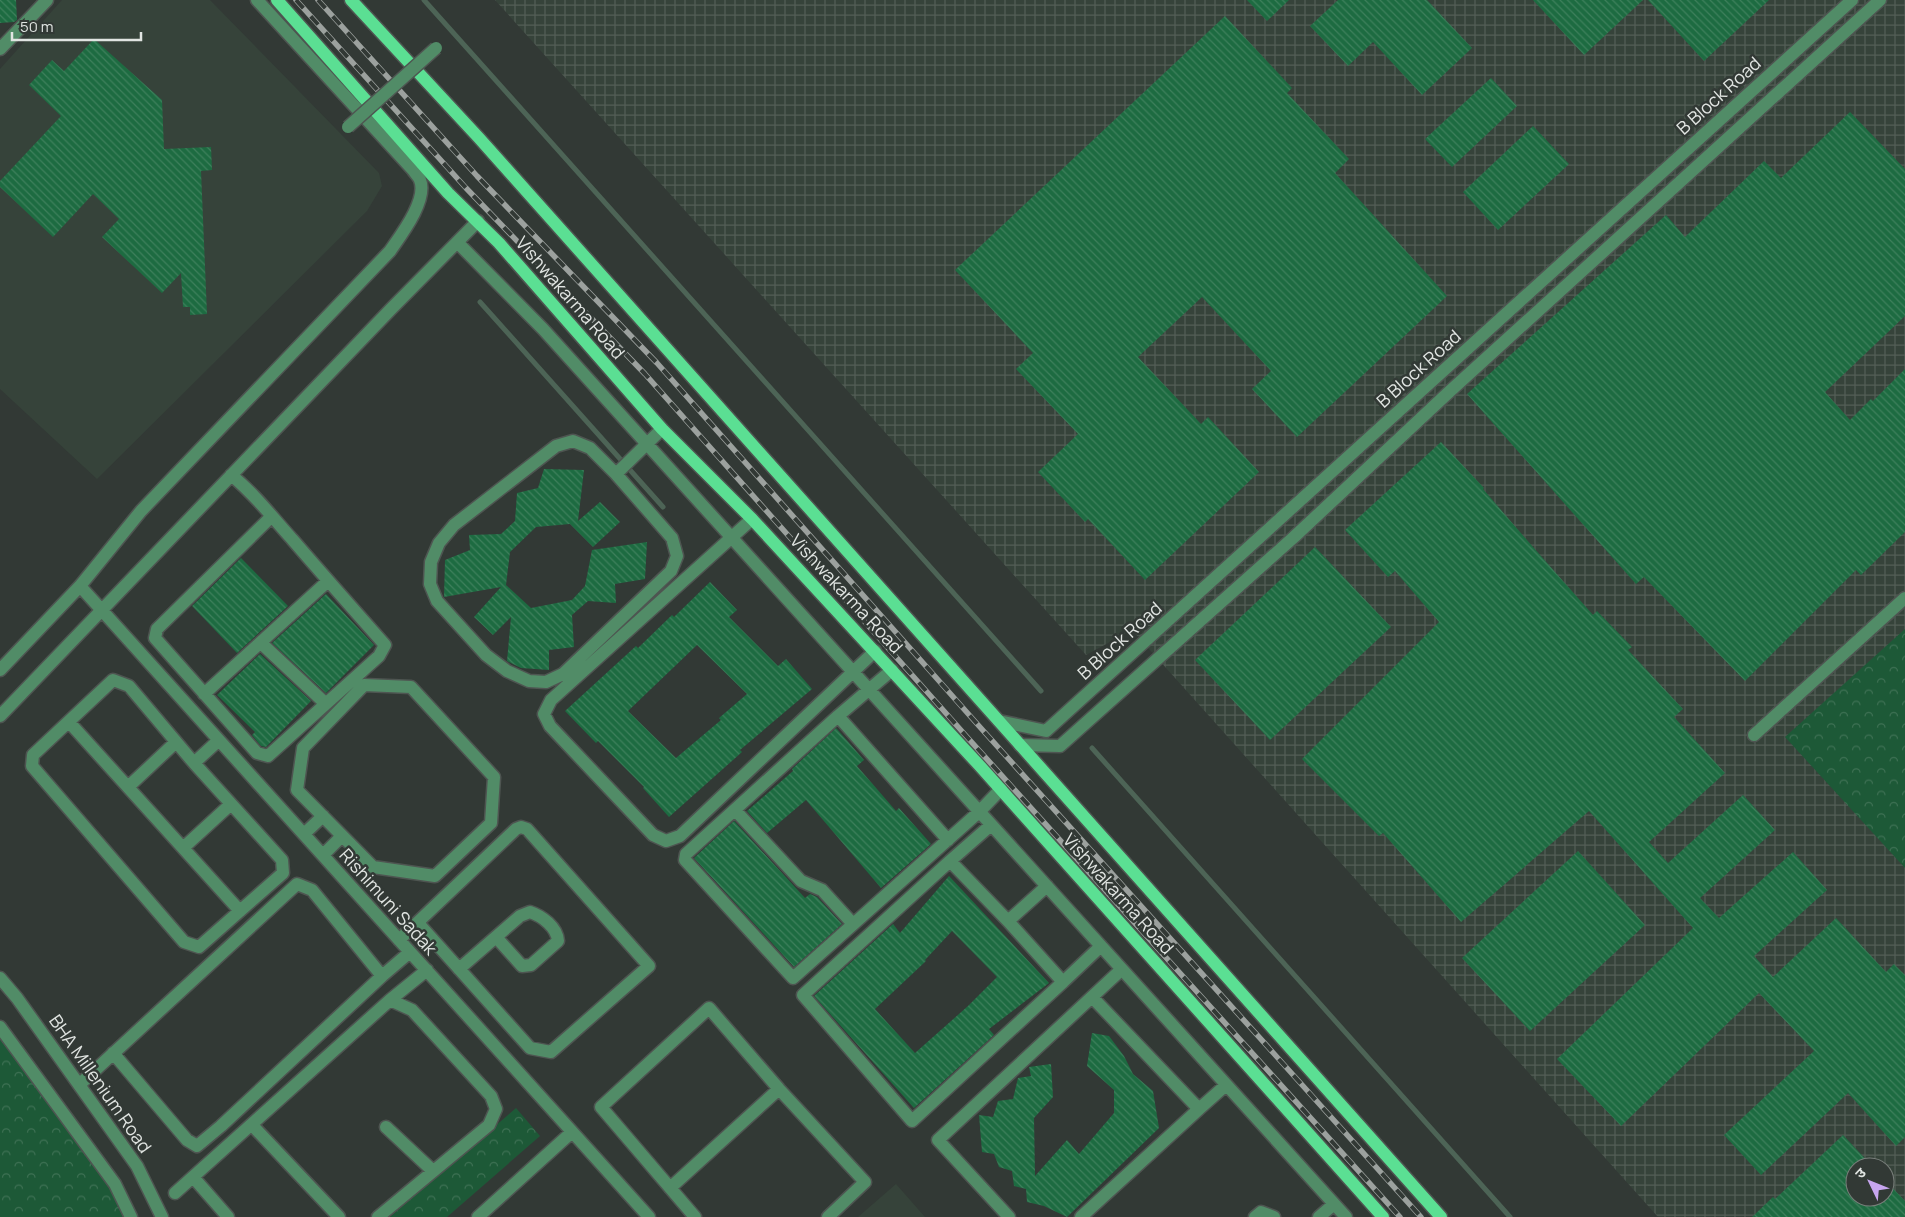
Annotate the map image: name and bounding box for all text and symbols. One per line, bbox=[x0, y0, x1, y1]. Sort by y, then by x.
scale bar bbox=[12, 10, 141, 42]
text: 50 m bbox=[20, 16, 54, 37]
street label: B Block Road bbox=[1671, 51, 1766, 140]
street label: Vishwakarma Road bbox=[511, 231, 631, 364]
street label: B Block Road bbox=[1371, 324, 1466, 413]
street label: Vishwakarma Road bbox=[785, 528, 908, 658]
street label: B Block Road bbox=[1072, 596, 1167, 685]
street label: Vishwakarma Road bbox=[1058, 828, 1180, 959]
street label: Rishimuni Sadak bbox=[335, 843, 444, 960]
street label: BHA Millenium Road bbox=[44, 1010, 158, 1157]
north arrow bbox=[1845, 1157, 1895, 1207]
text: उ bbox=[1850, 1163, 1870, 1182]

